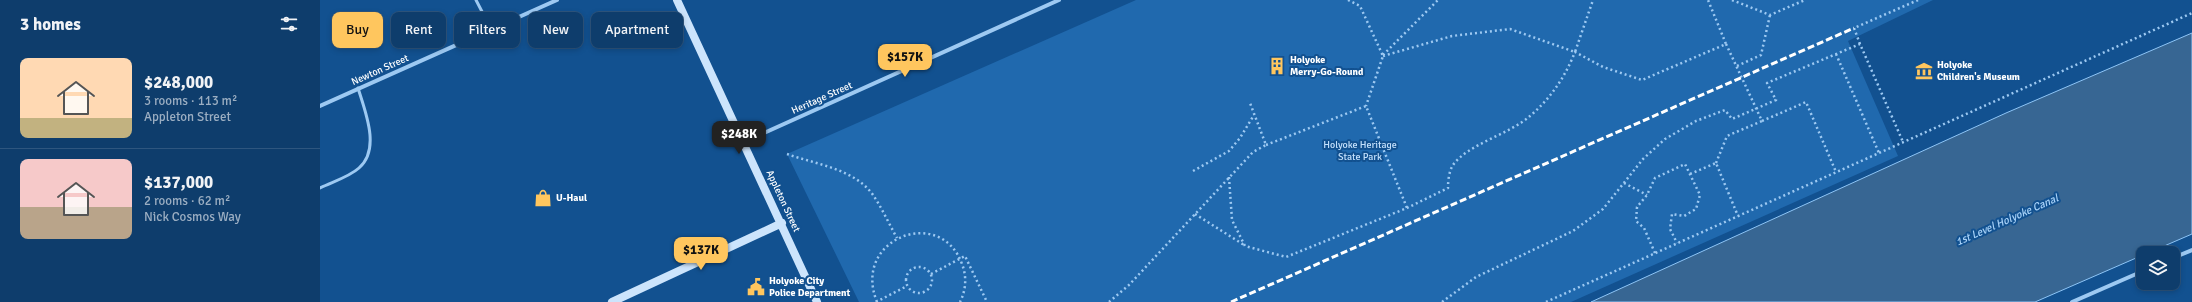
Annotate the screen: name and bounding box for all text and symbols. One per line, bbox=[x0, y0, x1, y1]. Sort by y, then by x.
chip: Buy bbox=[332, 12, 383, 48]
chip: Rent bbox=[391, 12, 446, 48]
chip: Filters bbox=[454, 12, 520, 48]
chip: New bbox=[528, 12, 583, 48]
chip: Apartment bbox=[591, 12, 683, 48]
icon: filters bbox=[278, 13, 300, 35]
text: 3 homes bbox=[20, 14, 81, 35]
pin: $157K bbox=[877, 44, 933, 78]
text: $157K bbox=[887, 49, 923, 65]
street label: Newton Street bbox=[350, 52, 411, 88]
place label: Holyoke Merry-Go-Round bbox=[1290, 54, 1364, 78]
building icon: Holyoke Merry-Go-Round bbox=[1267, 56, 1287, 76]
place label: Holyoke Children's Museum bbox=[1937, 59, 2020, 83]
museum icon: Holyoke Children's Museum bbox=[1914, 61, 1934, 81]
text: $248,000 bbox=[144, 72, 213, 93]
icon: home bbox=[52, 74, 100, 122]
street label: Heritage Street bbox=[790, 79, 855, 117]
text: 3 rooms · 113 m² bbox=[144, 93, 237, 109]
text: Appleton Street bbox=[144, 109, 231, 125]
pin: $248K bbox=[711, 121, 767, 155]
text: $248K bbox=[721, 126, 757, 142]
park label: Holyoke Heritage State Park bbox=[1323, 139, 1397, 163]
street label: Appleton Street bbox=[763, 168, 803, 234]
text: $137,000 bbox=[144, 172, 213, 193]
icon: home bbox=[52, 175, 100, 223]
shop icon: U-Haul bbox=[533, 188, 553, 208]
water label: 1st Level Holyoke Canal bbox=[1954, 191, 2061, 249]
place label: U-Haul bbox=[556, 192, 587, 204]
text: 2 rooms · 62 m² bbox=[144, 193, 230, 209]
text: Nick Cosmos Way bbox=[144, 209, 241, 225]
pin: $137K bbox=[673, 237, 729, 271]
text: $137K bbox=[683, 242, 719, 258]
map controls bbox=[2136, 246, 2180, 290]
button: layers bbox=[2136, 246, 2180, 290]
place label: Holyoke City Police Department bbox=[769, 275, 850, 299]
public building icon: Holyoke City Police Department bbox=[746, 277, 766, 297]

